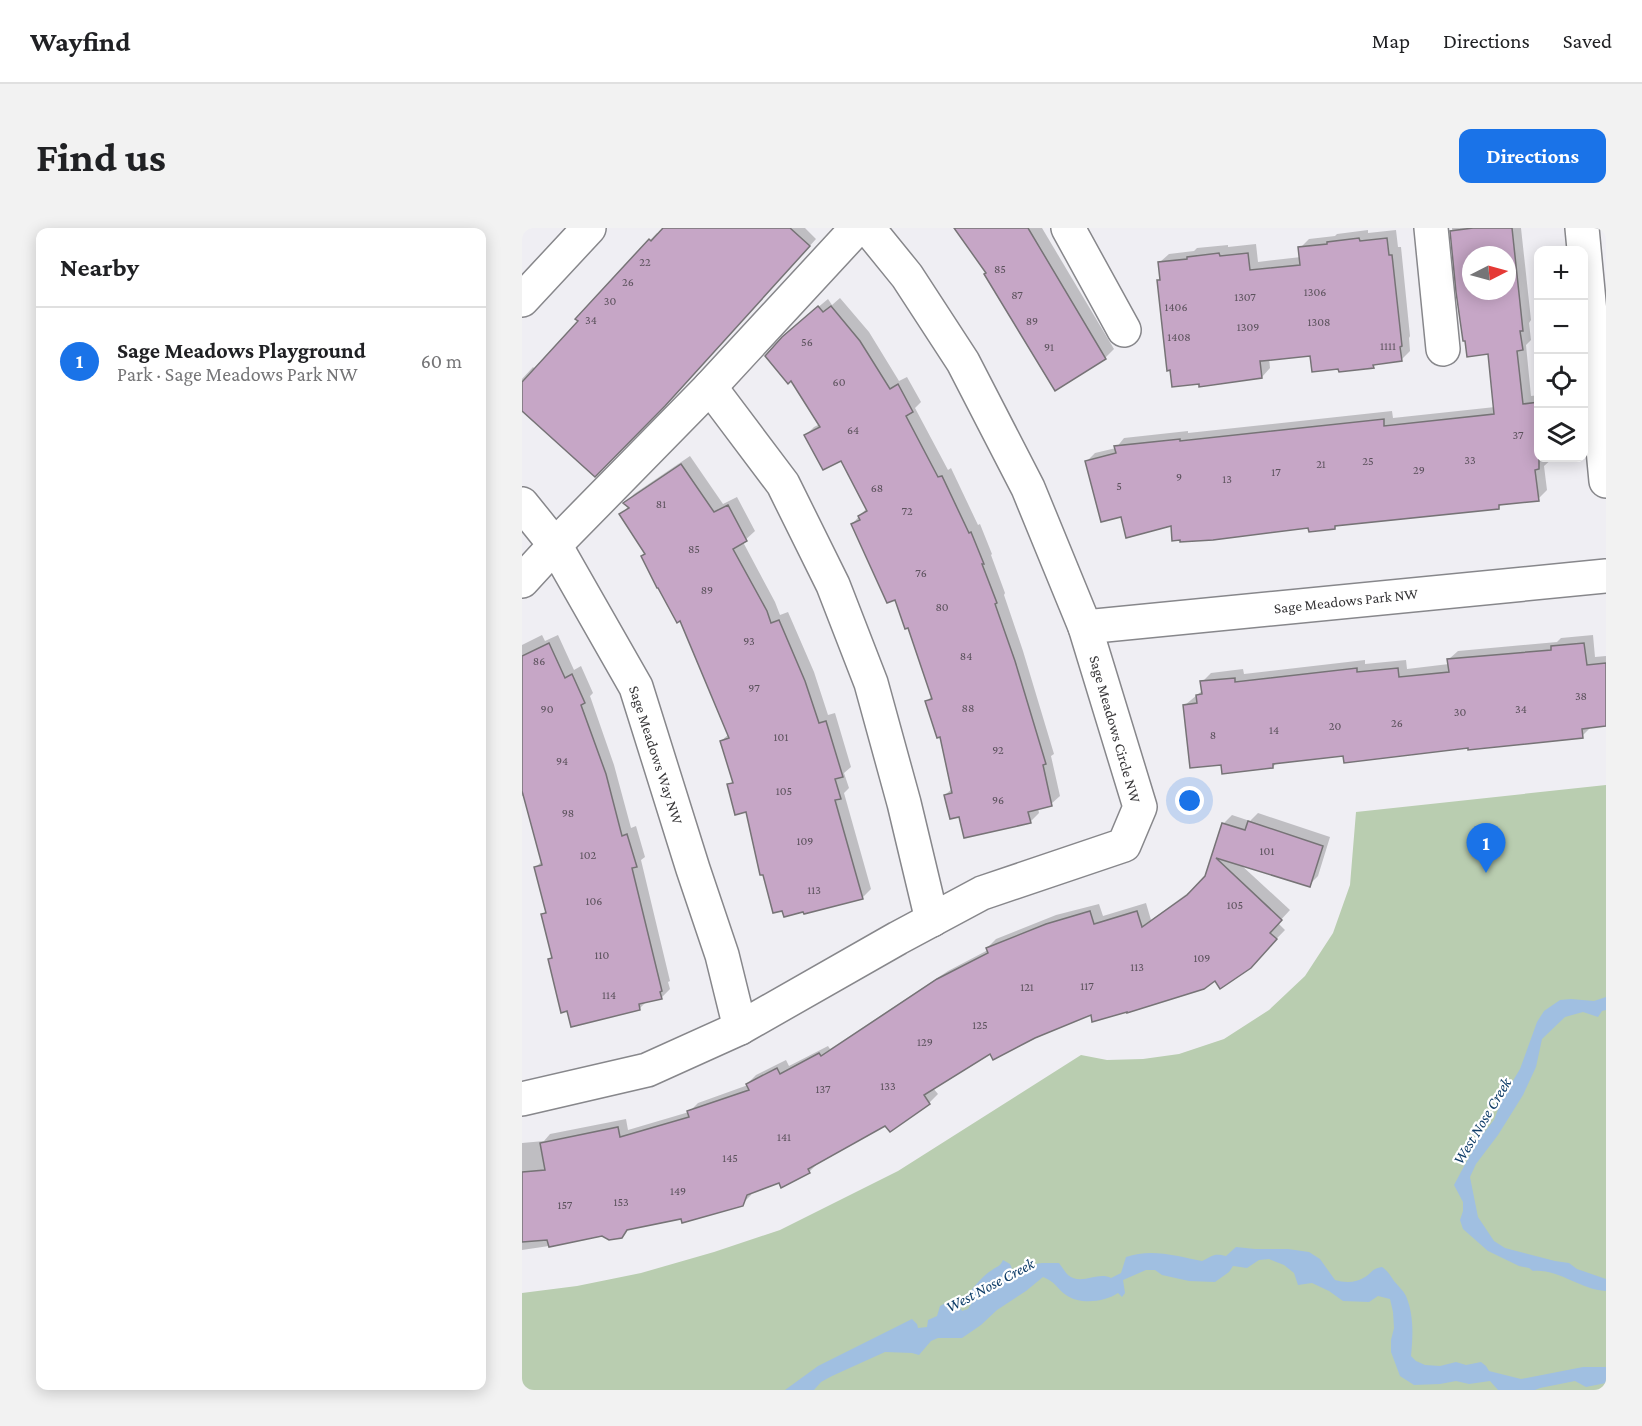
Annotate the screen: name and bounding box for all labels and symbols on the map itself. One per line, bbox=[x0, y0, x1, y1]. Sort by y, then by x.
north arrow bbox=[1462, 246, 1516, 300]
house number: 22 bbox=[639, 255, 651, 269]
house number: 85 bbox=[994, 262, 1006, 276]
house number: 26 bbox=[622, 275, 634, 289]
house number: 1306 bbox=[1304, 285, 1326, 299]
house number: 87 bbox=[1011, 288, 1023, 302]
house number: 1307 bbox=[1234, 290, 1256, 304]
house number: 30 bbox=[604, 294, 616, 308]
house number: 1406 bbox=[1165, 300, 1188, 314]
house number: 34 bbox=[585, 313, 597, 327]
house number: 89 bbox=[1026, 314, 1038, 328]
house number: 1308 bbox=[1308, 315, 1330, 329]
house number: 1309 bbox=[1237, 320, 1259, 334]
house number: 1408 bbox=[1167, 330, 1191, 344]
house number: 56 bbox=[801, 335, 813, 349]
house number: 1111 bbox=[1380, 339, 1396, 353]
house number: 91 bbox=[1044, 340, 1054, 354]
house number: 60 bbox=[833, 375, 846, 389]
house number: 64 bbox=[847, 423, 859, 437]
house number: 37 bbox=[1512, 428, 1524, 442]
house number: 33 bbox=[1464, 453, 1476, 467]
house number: 25 bbox=[1362, 454, 1374, 468]
house number: 21 bbox=[1316, 457, 1326, 471]
house number: 29 bbox=[1413, 463, 1425, 477]
house number: 17 bbox=[1271, 465, 1281, 479]
house number: 9 bbox=[1176, 470, 1182, 484]
house number: 13 bbox=[1222, 472, 1232, 486]
house number: 5 bbox=[1116, 479, 1122, 493]
house number: 68 bbox=[871, 481, 883, 495]
house number: 81 bbox=[656, 497, 666, 511]
house number: 72 bbox=[901, 504, 913, 518]
house number: 85 bbox=[688, 542, 700, 556]
house number: 76 bbox=[915, 566, 927, 580]
house number: 89 bbox=[701, 583, 713, 597]
street label: Sage Meadows Park NW bbox=[1273, 585, 1419, 618]
house number: 80 bbox=[935, 600, 949, 614]
house number: 93 bbox=[743, 634, 755, 648]
house number: 84 bbox=[960, 649, 972, 663]
house number: 86 bbox=[533, 654, 545, 668]
street label: Sage Meadows Circle NW bbox=[1085, 654, 1144, 805]
house number: 97 bbox=[748, 681, 760, 695]
street label: Sage Meadows Way NW bbox=[625, 684, 686, 827]
house number: 38 bbox=[1575, 689, 1587, 703]
house number: 88 bbox=[962, 701, 974, 715]
house number: 90 bbox=[541, 702, 554, 716]
house number: 34 bbox=[1515, 702, 1527, 716]
house number: 30 bbox=[1454, 705, 1466, 719]
house number: 26 bbox=[1391, 716, 1403, 730]
house number: 20 bbox=[1329, 719, 1341, 733]
house number: 14 bbox=[1269, 723, 1279, 737]
house number: 8 bbox=[1210, 728, 1216, 742]
house number: 101 bbox=[774, 730, 788, 744]
house number: 92 bbox=[992, 743, 1004, 757]
house number: 94 bbox=[556, 754, 568, 768]
house number: 105 bbox=[776, 784, 792, 798]
your location bbox=[1175, 786, 1204, 815]
house number: 96 bbox=[992, 793, 1004, 807]
house number: 98 bbox=[562, 806, 574, 820]
pin: 1 bbox=[1466, 824, 1506, 873]
house number: 109 bbox=[797, 834, 813, 848]
house number: 101 bbox=[1260, 844, 1274, 858]
house number: 102 bbox=[580, 848, 596, 862]
house number: 113 bbox=[807, 883, 821, 897]
house number: 106 bbox=[586, 894, 602, 908]
house number: 105 bbox=[1227, 898, 1243, 912]
house number: 110 bbox=[595, 948, 610, 962]
house number: 109 bbox=[1194, 951, 1210, 965]
house number: 113 bbox=[1130, 960, 1144, 974]
house number: 117 bbox=[1080, 979, 1094, 993]
house number: 121 bbox=[1020, 980, 1034, 994]
house number: 114 bbox=[602, 988, 616, 1002]
house number: 125 bbox=[972, 1018, 988, 1032]
house number: 129 bbox=[917, 1035, 933, 1049]
water label: West Nose Creek bbox=[1450, 1074, 1515, 1167]
house number: 133 bbox=[880, 1079, 896, 1093]
house number: 137 bbox=[815, 1082, 831, 1096]
house number: 141 bbox=[777, 1130, 791, 1144]
house number: 145 bbox=[722, 1151, 738, 1165]
house number: 149 bbox=[670, 1184, 686, 1198]
house number: 153 bbox=[613, 1195, 629, 1209]
house number: 157 bbox=[558, 1198, 573, 1212]
water label: West Nose Creek bbox=[943, 1254, 1038, 1315]

